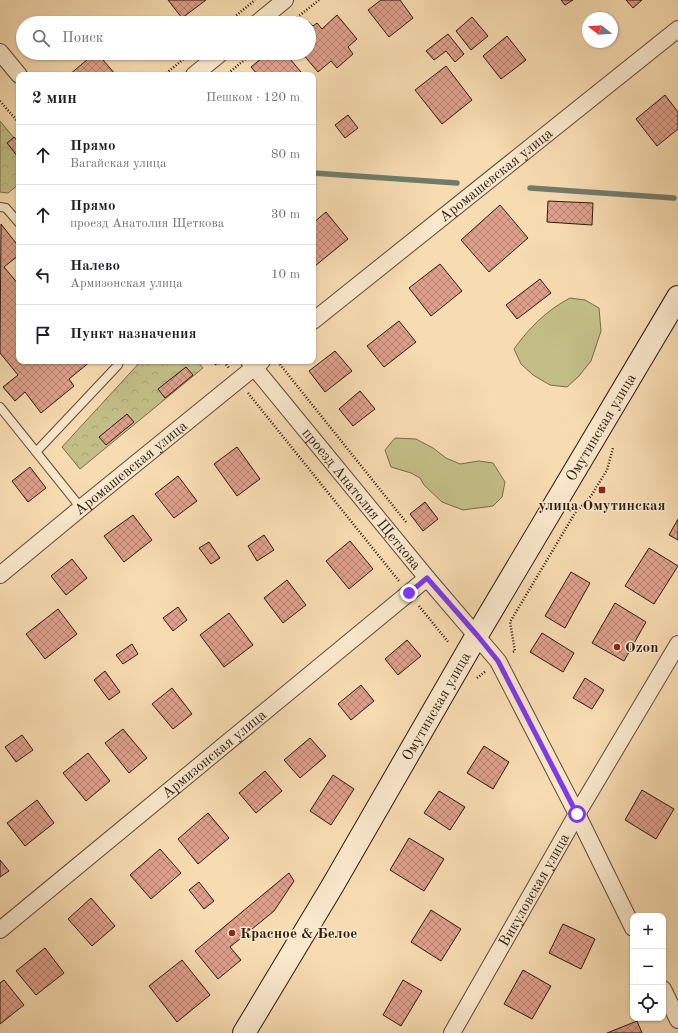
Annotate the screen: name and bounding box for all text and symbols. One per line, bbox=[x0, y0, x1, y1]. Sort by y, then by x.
north arrow bbox=[582, 12, 618, 48]
search box bbox=[16, 16, 316, 60]
icon: search bbox=[30, 27, 52, 49]
text: Поиск bbox=[62, 31, 103, 46]
text: 2 мин bbox=[32, 90, 77, 107]
text: Пешком · 120 m bbox=[206, 91, 300, 104]
street label: Аромашевская улица bbox=[437, 126, 557, 226]
text: Прямо bbox=[70, 139, 116, 154]
icon: ahead bbox=[32, 144, 54, 166]
text: 80 m bbox=[271, 148, 300, 161]
text: Вагайская улица bbox=[70, 157, 166, 170]
text: Прямо bbox=[70, 199, 116, 214]
icon: ahead bbox=[32, 204, 54, 226]
text: 30 m bbox=[271, 208, 300, 221]
text: проезд Анатолия Щеткова bbox=[70, 217, 224, 230]
text: Налево bbox=[70, 259, 120, 274]
icon: left bbox=[32, 264, 54, 286]
text: 10 m bbox=[271, 268, 300, 281]
text: Армизонская улица bbox=[70, 277, 183, 290]
icon: arrive bbox=[32, 324, 54, 346]
text: Пункт назначения bbox=[70, 327, 197, 342]
street label: Омутинская улица bbox=[564, 371, 640, 484]
street label: Аромашевская улица bbox=[72, 418, 191, 519]
street label: проезд Анатолия Щеткова bbox=[298, 426, 423, 574]
marker: улица Омутинская bbox=[597, 485, 607, 495]
place label: улица Омутинская bbox=[538, 499, 666, 514]
route end bbox=[400, 584, 418, 602]
place label: Ozon bbox=[625, 641, 658, 656]
marker: Ozon bbox=[612, 642, 622, 652]
street label: Омутинская улица bbox=[400, 650, 475, 764]
street label: Армизонская улица bbox=[160, 707, 270, 802]
route start bbox=[568, 805, 586, 823]
street label: Викуловская улица bbox=[497, 831, 573, 949]
map controls bbox=[630, 913, 666, 1021]
button: + bbox=[630, 913, 666, 949]
place label: Красное & Белое bbox=[240, 927, 357, 942]
marker: Красное & Белое bbox=[227, 928, 237, 938]
button: − bbox=[630, 949, 666, 985]
button: locate bbox=[630, 985, 666, 1021]

